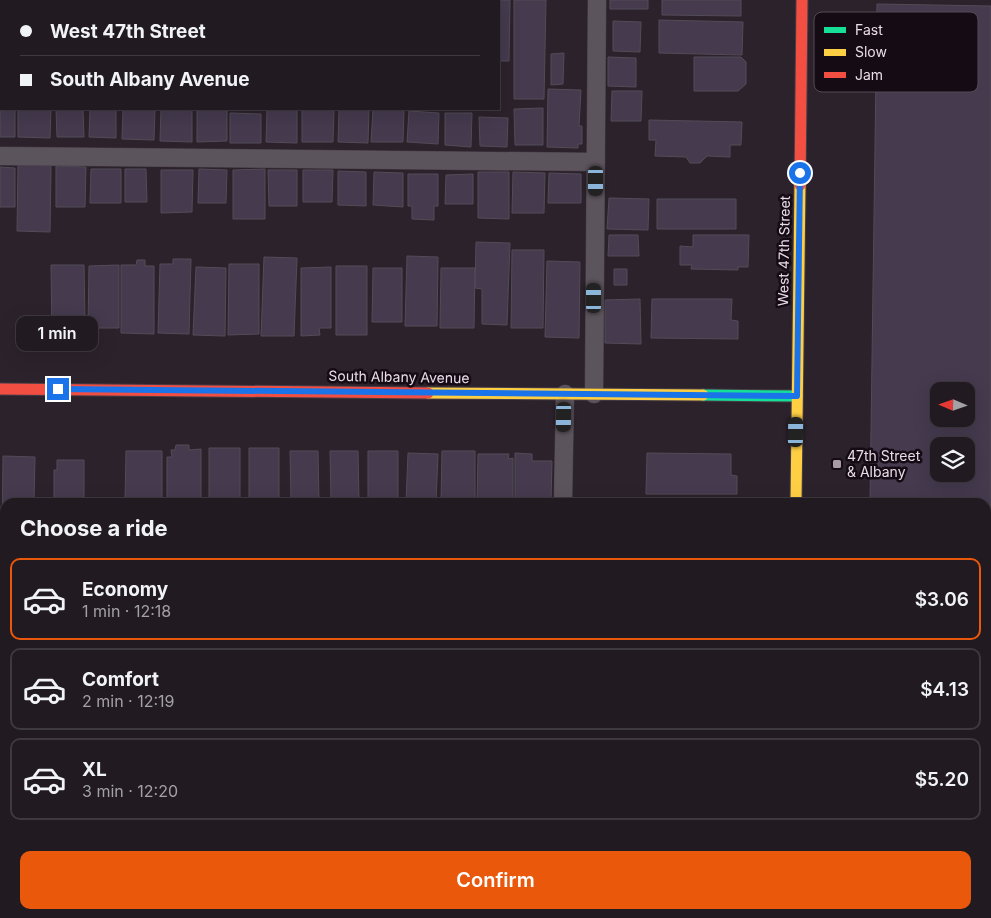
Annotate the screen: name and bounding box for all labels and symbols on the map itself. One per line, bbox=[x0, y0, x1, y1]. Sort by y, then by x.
legend bbox=[814, 12, 978, 92]
text: Fast bbox=[855, 21, 883, 38]
text: Slow bbox=[855, 43, 887, 60]
text: Jam bbox=[855, 66, 883, 83]
route start bbox=[789, 162, 811, 184]
car bbox=[588, 166, 603, 196]
street label: West 47th Street bbox=[774, 195, 793, 306]
car bbox=[586, 283, 601, 313]
callout: 1 min bbox=[17, 316, 99, 352]
street label: South Albany Avenue bbox=[328, 367, 470, 386]
route end bbox=[47, 378, 69, 400]
north arrow bbox=[930, 382, 975, 428]
car bbox=[556, 402, 571, 432]
car bbox=[788, 417, 803, 447]
place label: 47th Street & Albany bbox=[847, 447, 921, 480]
marker: 47th Street & Albany bbox=[831, 458, 843, 470]

